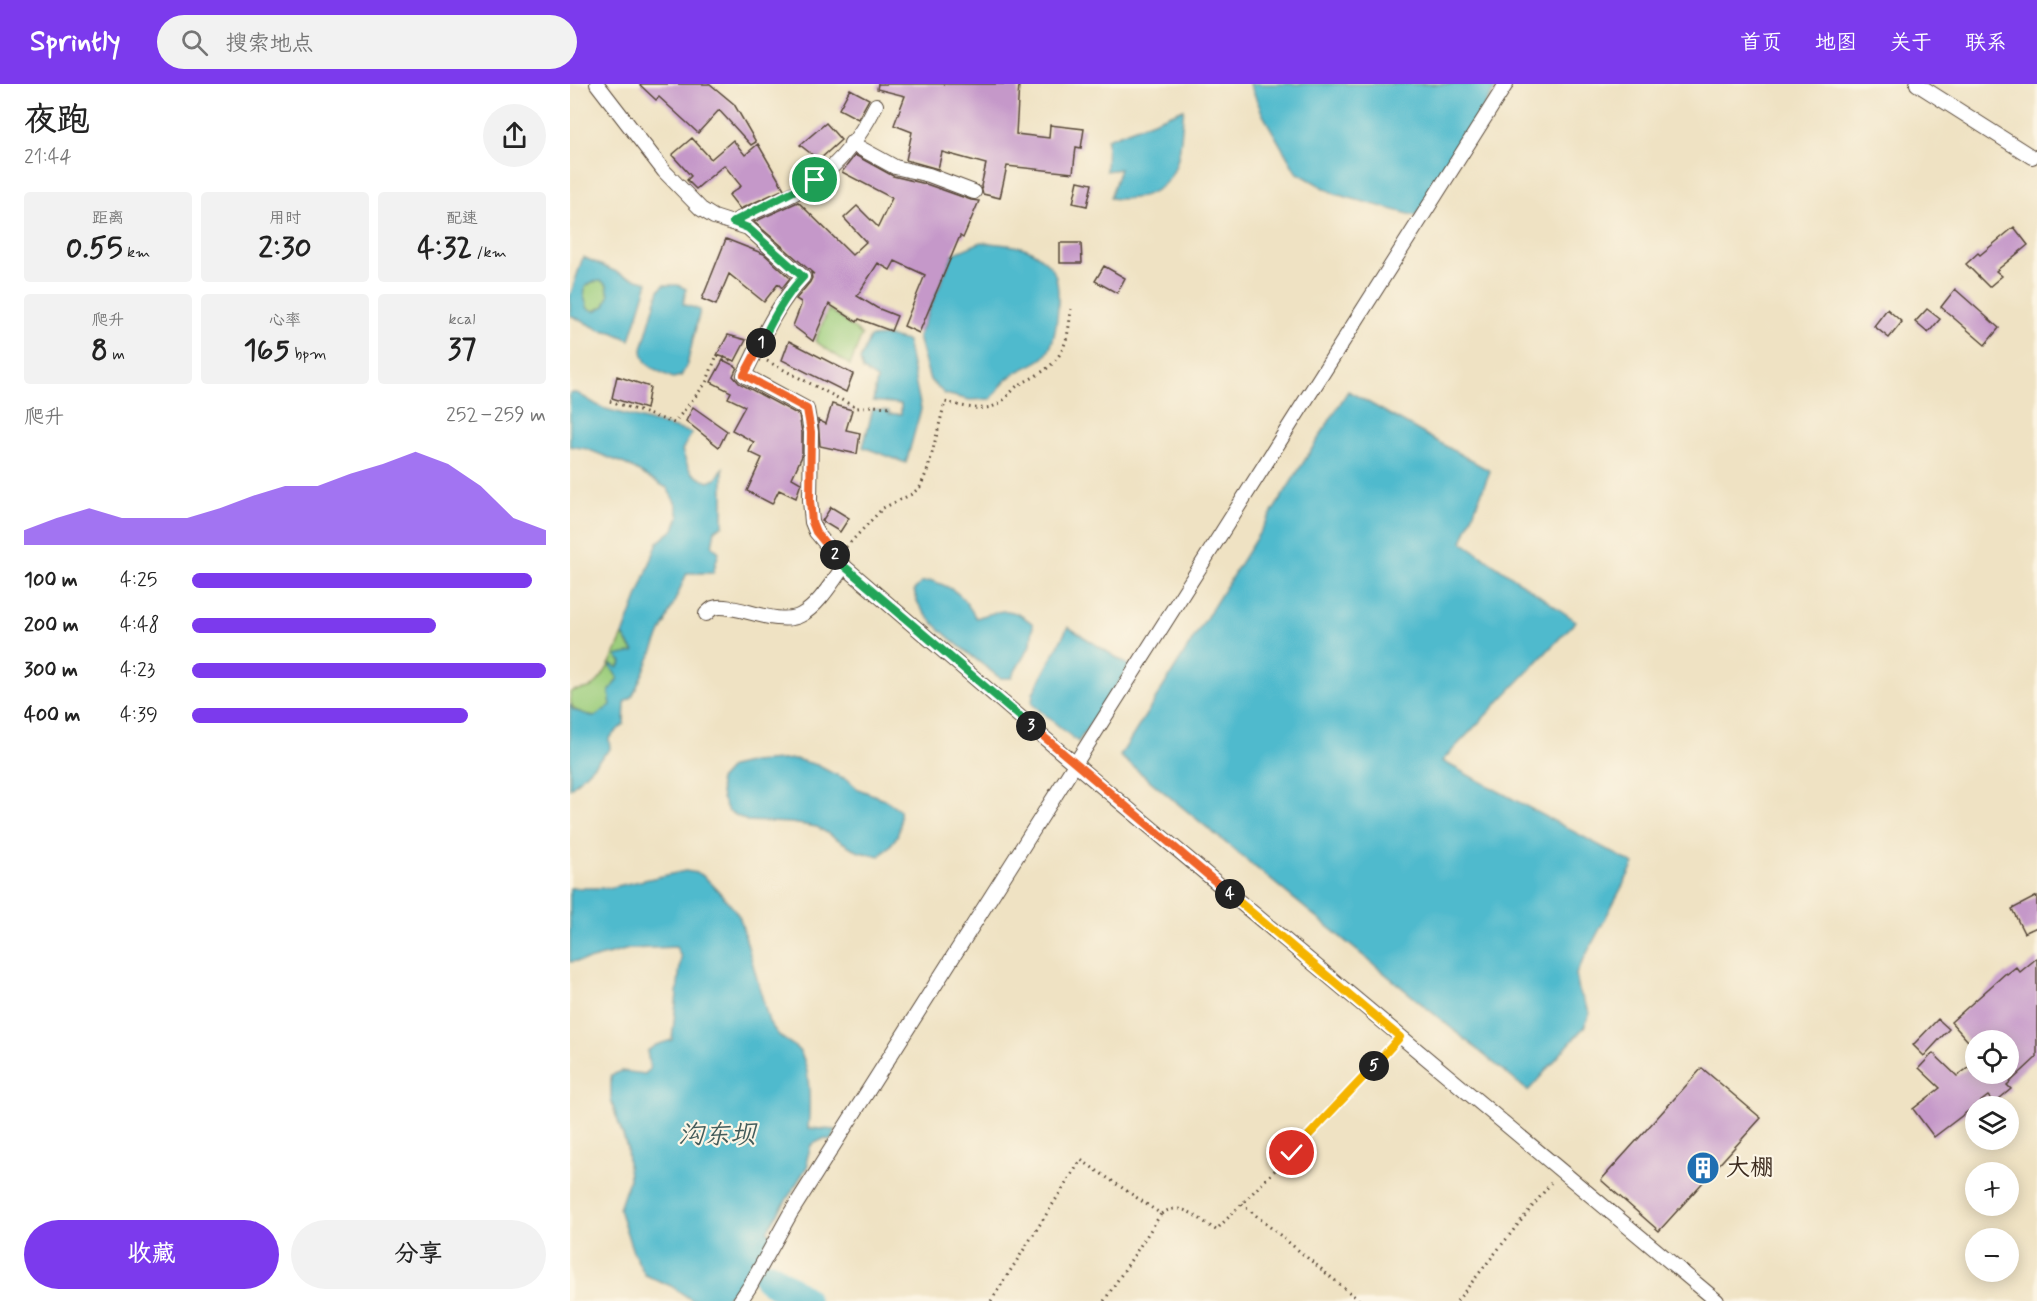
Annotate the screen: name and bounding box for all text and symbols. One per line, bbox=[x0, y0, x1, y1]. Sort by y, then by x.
search box bbox=[157, 15, 577, 69]
text: Sprintly bbox=[30, 24, 121, 61]
icon: search bbox=[178, 26, 211, 59]
text: 首页 bbox=[1740, 29, 1782, 57]
text: 地图 bbox=[1815, 29, 1857, 57]
text: 关于 bbox=[1890, 29, 1932, 57]
text: 联系 bbox=[1965, 29, 2007, 57]
text: 搜索地点 bbox=[226, 30, 314, 58]
text: 夜跑 bbox=[24, 99, 90, 143]
button: share bbox=[483, 104, 546, 167]
text: 21:44 bbox=[24, 144, 72, 171]
pin bbox=[789, 154, 840, 205]
icon: arrive bbox=[798, 163, 831, 196]
text: 距离 bbox=[92, 208, 124, 229]
text: 用时 bbox=[269, 208, 301, 229]
text: 配速 bbox=[446, 208, 478, 229]
text: 0.55 bbox=[66, 229, 123, 268]
text: 2:30 bbox=[258, 229, 312, 268]
text: 4:32 bbox=[417, 229, 472, 268]
text: km bbox=[123, 242, 150, 263]
text: /km bbox=[472, 242, 507, 263]
text: kcal bbox=[449, 309, 475, 330]
text: 爬升 bbox=[92, 310, 124, 331]
text: 心率 bbox=[269, 310, 301, 331]
pin: 1 bbox=[746, 328, 776, 358]
text: 37 bbox=[448, 330, 476, 369]
text: 8 bbox=[91, 331, 108, 370]
text: 165 bbox=[243, 331, 290, 370]
text: 1 bbox=[757, 332, 765, 353]
text: m bbox=[108, 344, 125, 365]
text: bpm bbox=[290, 344, 327, 365]
text: 252–259 m bbox=[446, 402, 546, 429]
text: 爬升 bbox=[24, 404, 64, 431]
pin: 2 bbox=[820, 540, 850, 570]
text: 2 bbox=[831, 544, 839, 565]
text: 100 m bbox=[24, 567, 78, 594]
text: 4:25 bbox=[120, 567, 157, 594]
text: 200 m bbox=[24, 612, 79, 639]
text: 4:48 bbox=[120, 612, 160, 639]
text: 300 m bbox=[24, 657, 78, 684]
text: 4:23 bbox=[120, 657, 155, 684]
text: 400 m bbox=[24, 702, 80, 729]
text: 4:39 bbox=[120, 702, 158, 729]
pin: 3 bbox=[1016, 711, 1046, 741]
text: 3 bbox=[1027, 715, 1035, 736]
pin: 4 bbox=[1215, 879, 1245, 909]
text: 4 bbox=[1225, 883, 1235, 904]
map controls bbox=[1965, 1030, 2019, 1282]
button: locate bbox=[1965, 1030, 2019, 1084]
pin: 5 bbox=[1359, 1051, 1389, 1081]
text: 5 bbox=[1369, 1055, 1379, 1076]
button: layers bbox=[1965, 1096, 2019, 1150]
water label: 沟东坝 bbox=[678, 1119, 758, 1153]
pin bbox=[1266, 1127, 1317, 1178]
icon: check bbox=[1275, 1136, 1308, 1169]
building icon: 大棚 bbox=[1685, 1150, 1721, 1186]
place label: 大棚 bbox=[1726, 1153, 1774, 1184]
button: + bbox=[1965, 1162, 2019, 1216]
button: 收藏 bbox=[24, 1220, 279, 1289]
button: 分享 bbox=[291, 1220, 546, 1289]
button: − bbox=[1965, 1228, 2019, 1282]

